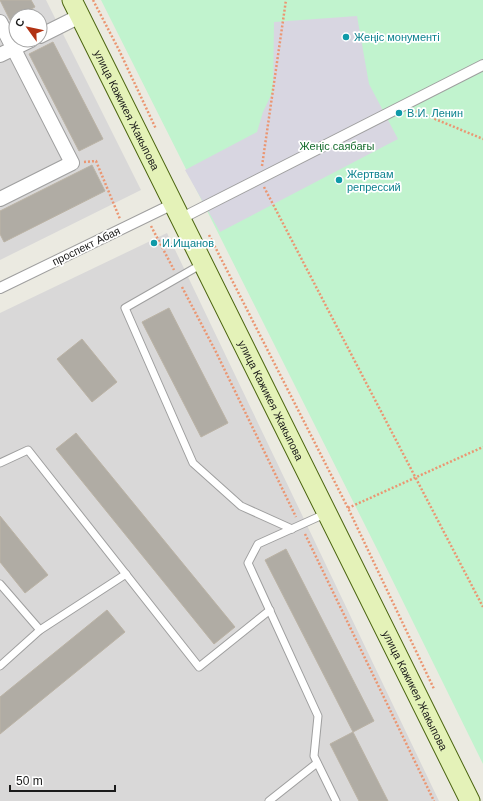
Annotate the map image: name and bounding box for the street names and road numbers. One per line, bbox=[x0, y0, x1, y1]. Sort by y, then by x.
street label: улица Кажикея Жакыпова bbox=[92, 48, 162, 173]
street label: проспект Абая bbox=[50, 224, 122, 268]
street label: улица Кажикея Жакыпова bbox=[236, 338, 306, 463]
street label: улица Кажикея Жакыпова bbox=[380, 628, 450, 753]

